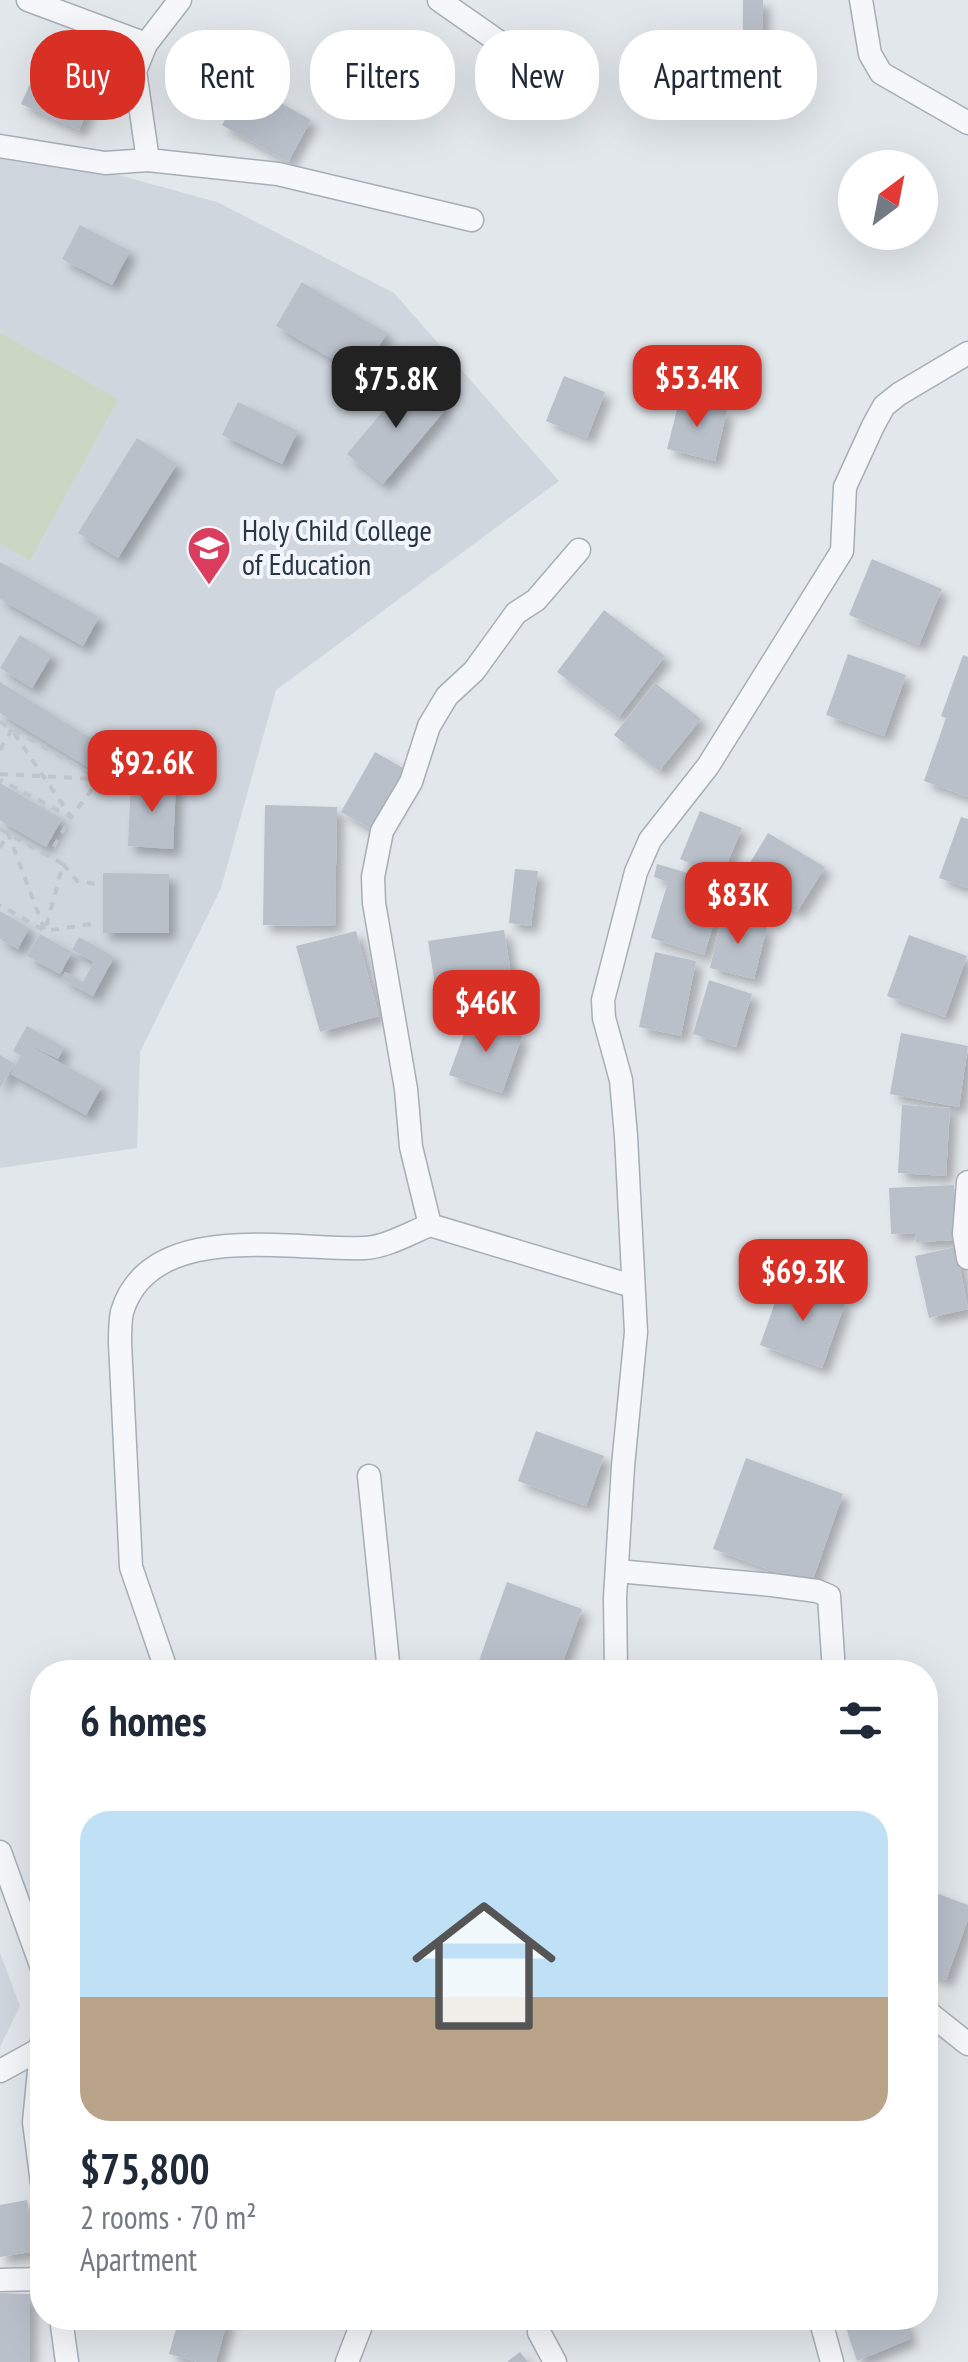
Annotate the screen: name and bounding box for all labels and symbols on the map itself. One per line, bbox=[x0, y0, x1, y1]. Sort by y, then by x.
north arrow bbox=[838, 150, 938, 250]
pin: $53.4K bbox=[616, 345, 778, 430]
pin: $75.8K bbox=[315, 346, 477, 431]
place label: Holy Child College of Education bbox=[242, 510, 432, 583]
school or university icon: Holy Child College of Education bbox=[186, 525, 232, 586]
pin: $92.6K bbox=[71, 730, 233, 815]
pin: $83K bbox=[679, 862, 797, 947]
pin: $46K bbox=[427, 970, 545, 1055]
pin: $69.3K bbox=[722, 1239, 884, 1324]

